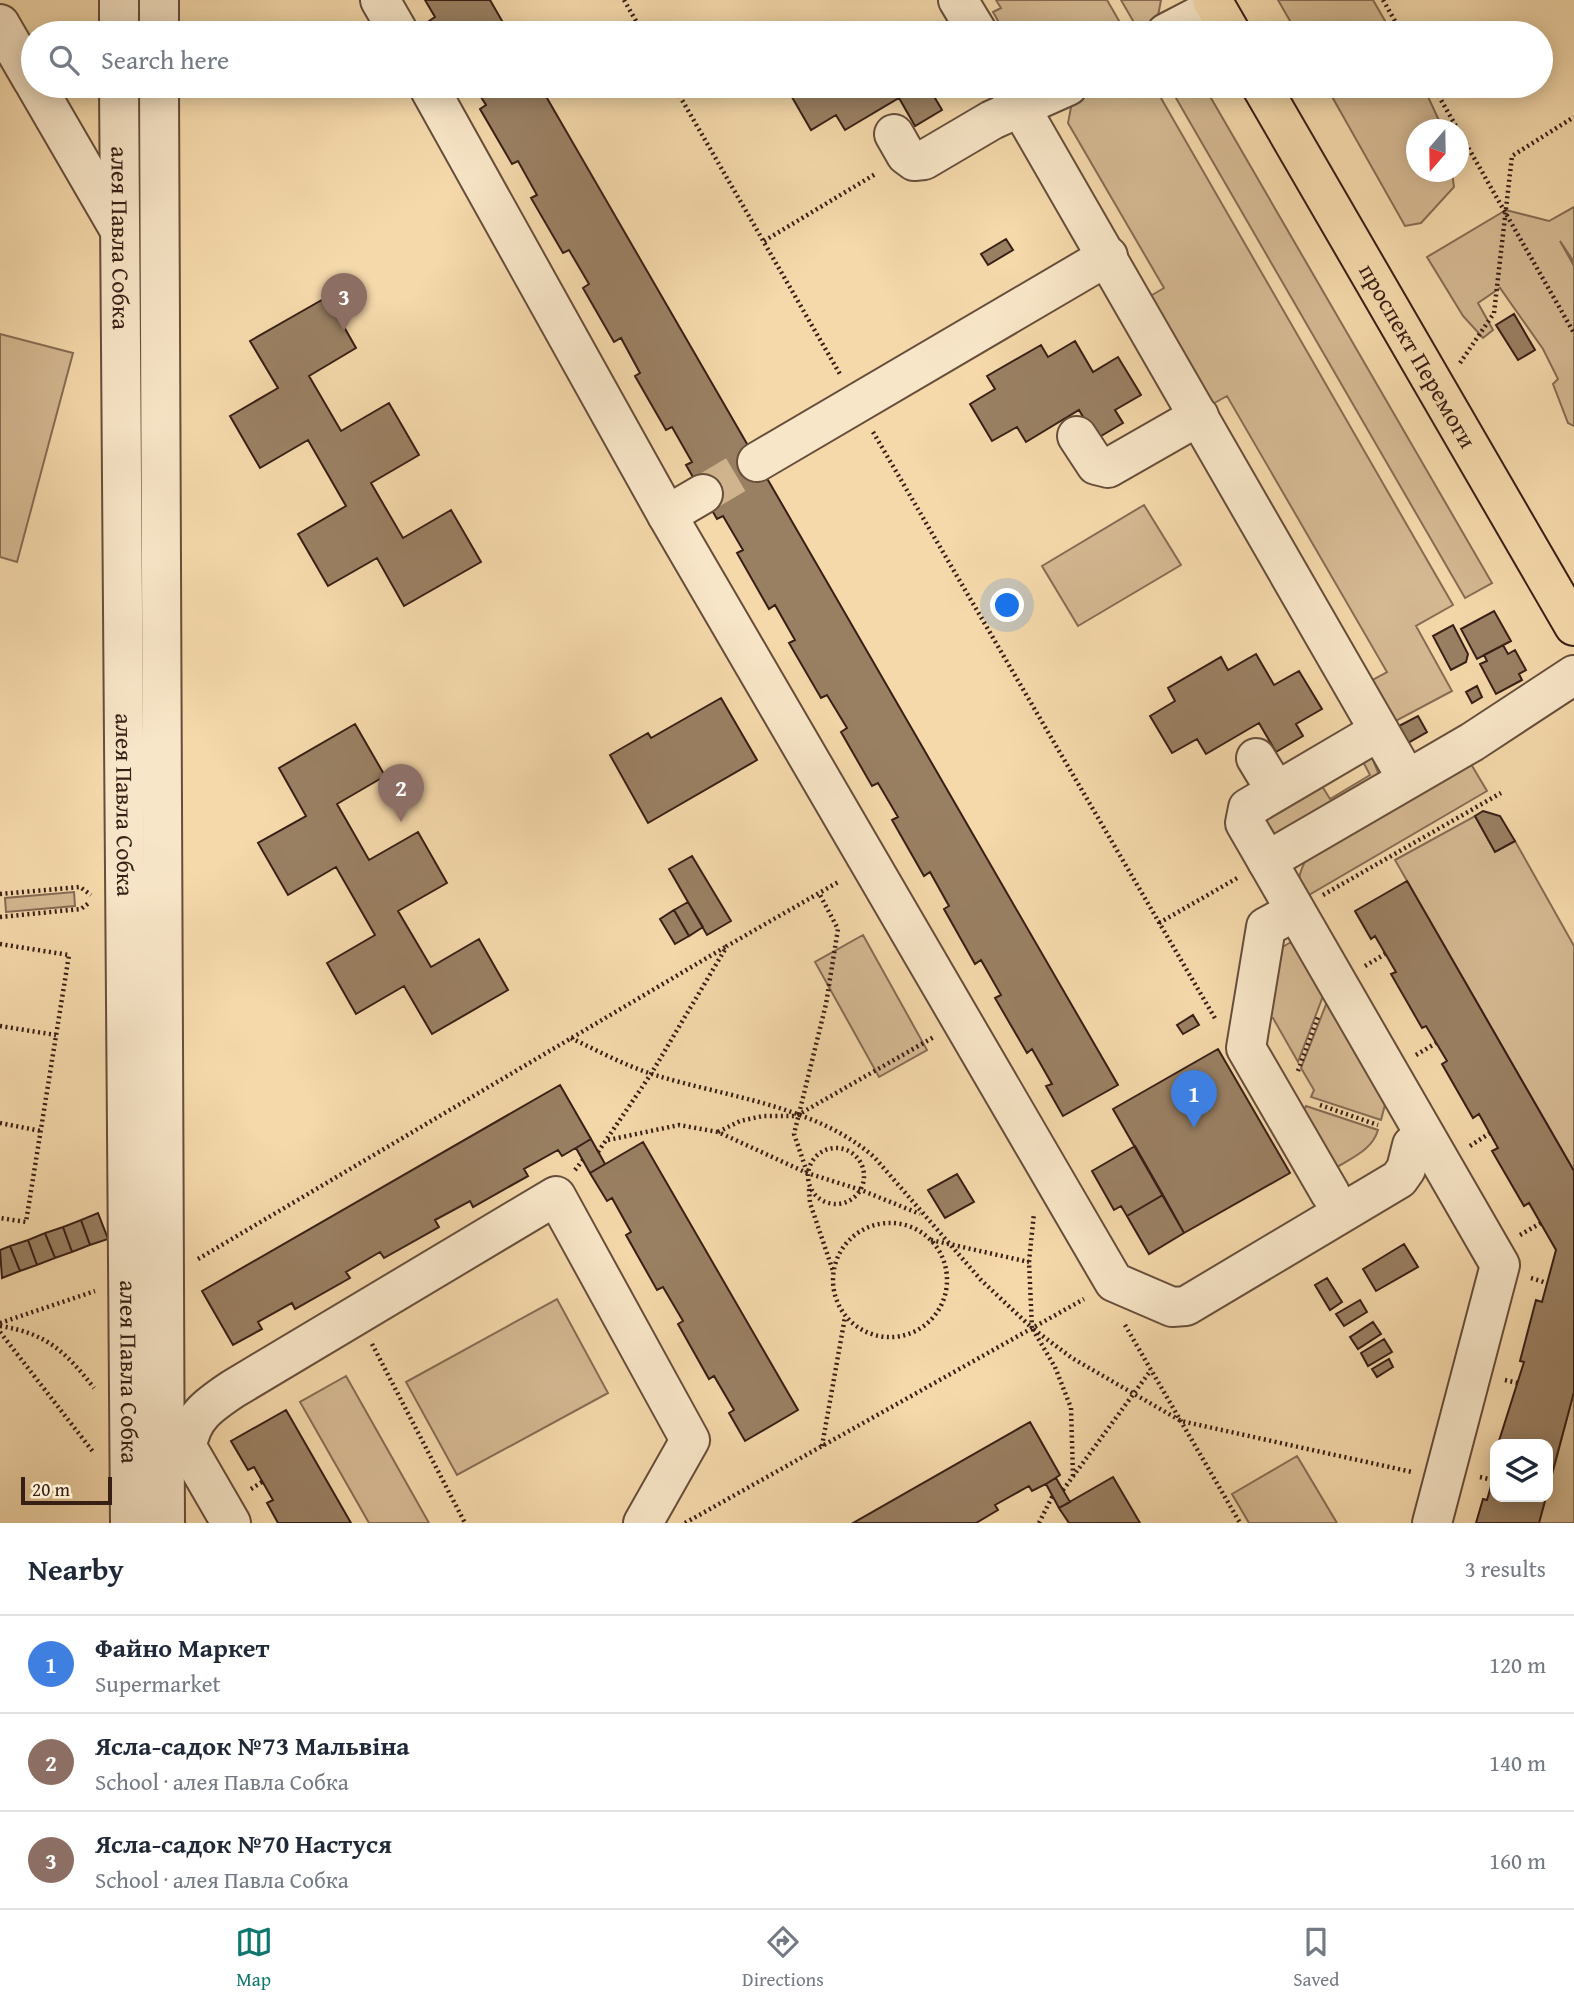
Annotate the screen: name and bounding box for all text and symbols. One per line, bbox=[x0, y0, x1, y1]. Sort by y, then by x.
search box bbox=[21, 21, 1553, 98]
text: Search here bbox=[101, 40, 229, 79]
icon: search bbox=[45, 41, 83, 79]
north arrow bbox=[1406, 119, 1469, 182]
street label: алея Павла Собка bbox=[102, 146, 139, 330]
street label: проспект Перемоги bbox=[1350, 257, 1485, 455]
pin: 3 bbox=[321, 273, 367, 331]
your location bbox=[990, 588, 1024, 622]
street label: алея Павла Собка bbox=[107, 713, 143, 897]
pin: 2 bbox=[378, 764, 424, 822]
pin: 1 bbox=[1171, 1070, 1217, 1128]
street label: алея Павла Собка bbox=[111, 1280, 148, 1464]
map controls bbox=[1490, 1439, 1553, 1502]
button: layers bbox=[1490, 1439, 1553, 1502]
scale bar bbox=[21, 1474, 112, 1506]
text: 20 m bbox=[32, 1475, 70, 1503]
text: Nearby bbox=[28, 1547, 124, 1591]
text: 3 results bbox=[1465, 1552, 1546, 1585]
text: Файно Маркет bbox=[95, 1628, 270, 1667]
text: 1 bbox=[45, 1648, 57, 1681]
text: 120 m bbox=[1489, 1648, 1546, 1681]
text: Supermarket bbox=[95, 1667, 221, 1700]
text: Ясла-садок №73 Мальвіна bbox=[95, 1726, 410, 1765]
text: 2 bbox=[45, 1746, 57, 1779]
text: 140 m bbox=[1489, 1746, 1546, 1779]
text: School · алея Павла Собка bbox=[95, 1765, 349, 1798]
text: Ясла-садок №70 Настуся bbox=[95, 1824, 392, 1863]
text: 3 bbox=[45, 1844, 57, 1877]
text: 160 m bbox=[1489, 1844, 1546, 1877]
text: School · алея Павла Собка bbox=[95, 1863, 349, 1896]
tab: Map bbox=[235, 1923, 273, 1993]
tab: Directions bbox=[742, 1923, 824, 1993]
tab: Saved bbox=[1293, 1923, 1339, 1993]

